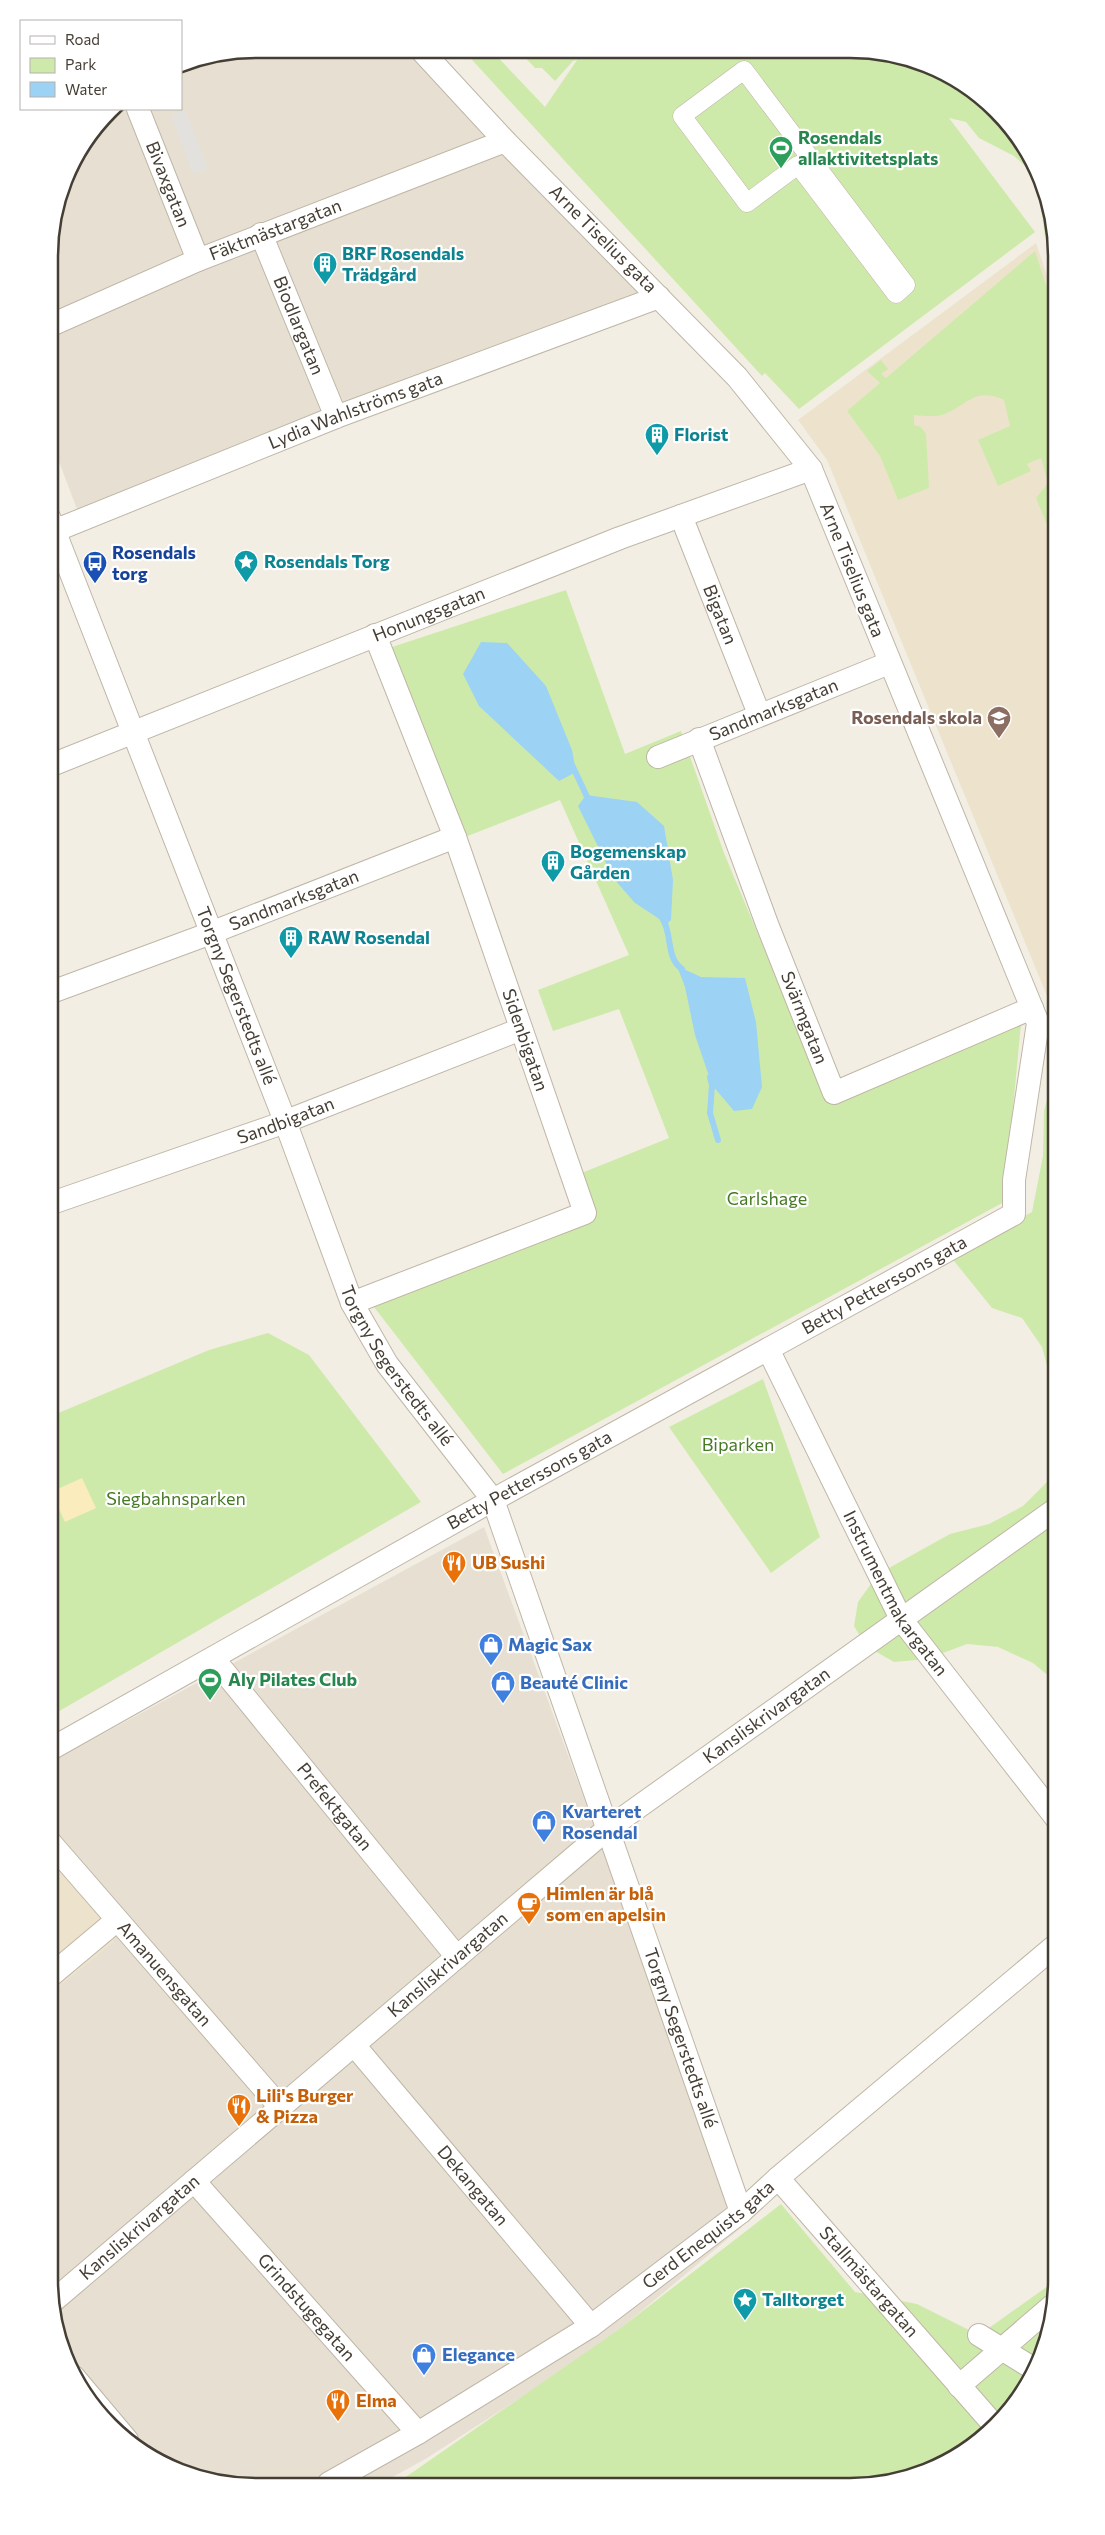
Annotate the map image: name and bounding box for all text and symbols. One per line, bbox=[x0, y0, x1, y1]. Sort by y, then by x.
legend bbox=[20, 20, 182, 110]
text: Road bbox=[65, 30, 100, 48]
text: Park bbox=[65, 55, 96, 73]
text: Water bbox=[65, 80, 107, 98]
place label: Rosendals allaktivitetsplats bbox=[798, 126, 939, 169]
sports icon: Rosendals allaktivitetsplats bbox=[768, 135, 794, 169]
street label: Bivaxgatan bbox=[142, 138, 196, 230]
street label: Arne Tiselius gata bbox=[545, 180, 662, 297]
street label: Fäktmästargatan bbox=[206, 194, 344, 265]
place label: BRF Rosendals Trädgård bbox=[342, 242, 464, 285]
building icon: BRF Rosendals Trädgård bbox=[312, 251, 338, 285]
street label: Biodlargatan bbox=[269, 273, 330, 378]
street label: Lydia Wahlströms gata bbox=[265, 366, 445, 453]
building icon: Florist bbox=[644, 422, 670, 456]
place label: Florist bbox=[674, 423, 729, 445]
street label: Arne Tiselius gata bbox=[816, 499, 890, 640]
place label: Rosendals torg bbox=[112, 541, 196, 584]
place icon: Rosendals Torg bbox=[233, 549, 259, 583]
bus stop icon: Rosendals torg bbox=[82, 550, 108, 584]
place label: Rosendals Torg bbox=[264, 550, 390, 572]
street label: Honungsgatan bbox=[369, 581, 488, 646]
street label: Bigatan bbox=[699, 581, 742, 647]
street label: Sandmarksgatan bbox=[706, 673, 841, 745]
school or university icon: Rosendals skola bbox=[986, 705, 1012, 739]
place label: Rosendals skola bbox=[851, 706, 982, 728]
place label: Bogemenskap Gården bbox=[570, 840, 687, 883]
building icon: Bogemenskap Gården bbox=[540, 849, 566, 883]
street label: Sandmarksgatan bbox=[226, 864, 362, 935]
street label: Torgny Segerstedts allé bbox=[192, 903, 282, 1088]
building icon: RAW Rosendal bbox=[278, 925, 304, 959]
place label: RAW Rosendal bbox=[308, 926, 430, 948]
street label: Svärmgatan bbox=[777, 968, 833, 1067]
street label: Sidenbigatan bbox=[498, 986, 554, 1094]
street label: Sandbigatan bbox=[234, 1091, 337, 1148]
park label: Carlshage bbox=[727, 1187, 807, 1209]
street label: Betty Petterssons gata bbox=[798, 1230, 970, 1338]
street label: Torgny Segerstedts allé bbox=[336, 1282, 458, 1450]
street label: Betty Petterssons gata bbox=[443, 1425, 615, 1534]
park label: Biparken bbox=[702, 1433, 774, 1455]
park label: Siegbahnsparken bbox=[106, 1487, 246, 1509]
street label: Instrumentmakargatan bbox=[839, 1507, 953, 1680]
restaurant icon: UB Sushi bbox=[441, 1550, 467, 1584]
place label: UB Sushi bbox=[472, 1551, 545, 1573]
shop icon: Magic Sax bbox=[478, 1632, 504, 1666]
place label: Magic Sax bbox=[508, 1633, 592, 1655]
street label: Kansliskrivargatan bbox=[698, 1662, 834, 1767]
sports icon: Aly Pilates Club bbox=[197, 1667, 223, 1701]
place label: Aly Pilates Club bbox=[228, 1668, 358, 1690]
shop icon: Beauté Clinic bbox=[490, 1670, 516, 1704]
place label: Beauté Clinic bbox=[520, 1671, 628, 1693]
street label: Prefektgatan bbox=[293, 1758, 378, 1855]
place label: Kvarteret Rosendal bbox=[562, 1800, 642, 1843]
shop icon: Kvarteret Rosendal bbox=[531, 1809, 557, 1843]
place label: Himlen är blå som en apelsin bbox=[546, 1882, 666, 1925]
cafe icon: Himlen är blå som en apelsin bbox=[516, 1891, 542, 1925]
street label: Kansliskrivargatan bbox=[383, 1907, 512, 2021]
street label: Amanuensgatan bbox=[114, 1916, 217, 2030]
street label: Torgny Segerstedts allé bbox=[640, 1945, 723, 2131]
place label: Lili's Burger & Pizza bbox=[256, 2084, 354, 2127]
restaurant icon: Lili's Burger & Pizza bbox=[226, 2093, 252, 2127]
street label: Dekangatan bbox=[433, 2140, 514, 2230]
street label: Kansliskrivargatan bbox=[74, 2169, 203, 2284]
street label: Gerd Enequists gata bbox=[637, 2175, 778, 2293]
street label: Stallmästargatan bbox=[815, 2221, 924, 2341]
street label: Grindstugegatan bbox=[253, 2248, 361, 2365]
place icon: Talltorget bbox=[732, 2287, 758, 2321]
place label: Talltorget bbox=[762, 2288, 845, 2310]
shop icon: Elegance bbox=[411, 2342, 437, 2376]
place label: Elegance bbox=[442, 2343, 515, 2365]
restaurant icon: Elma bbox=[325, 2388, 351, 2422]
place label: Elma bbox=[356, 2389, 397, 2411]

